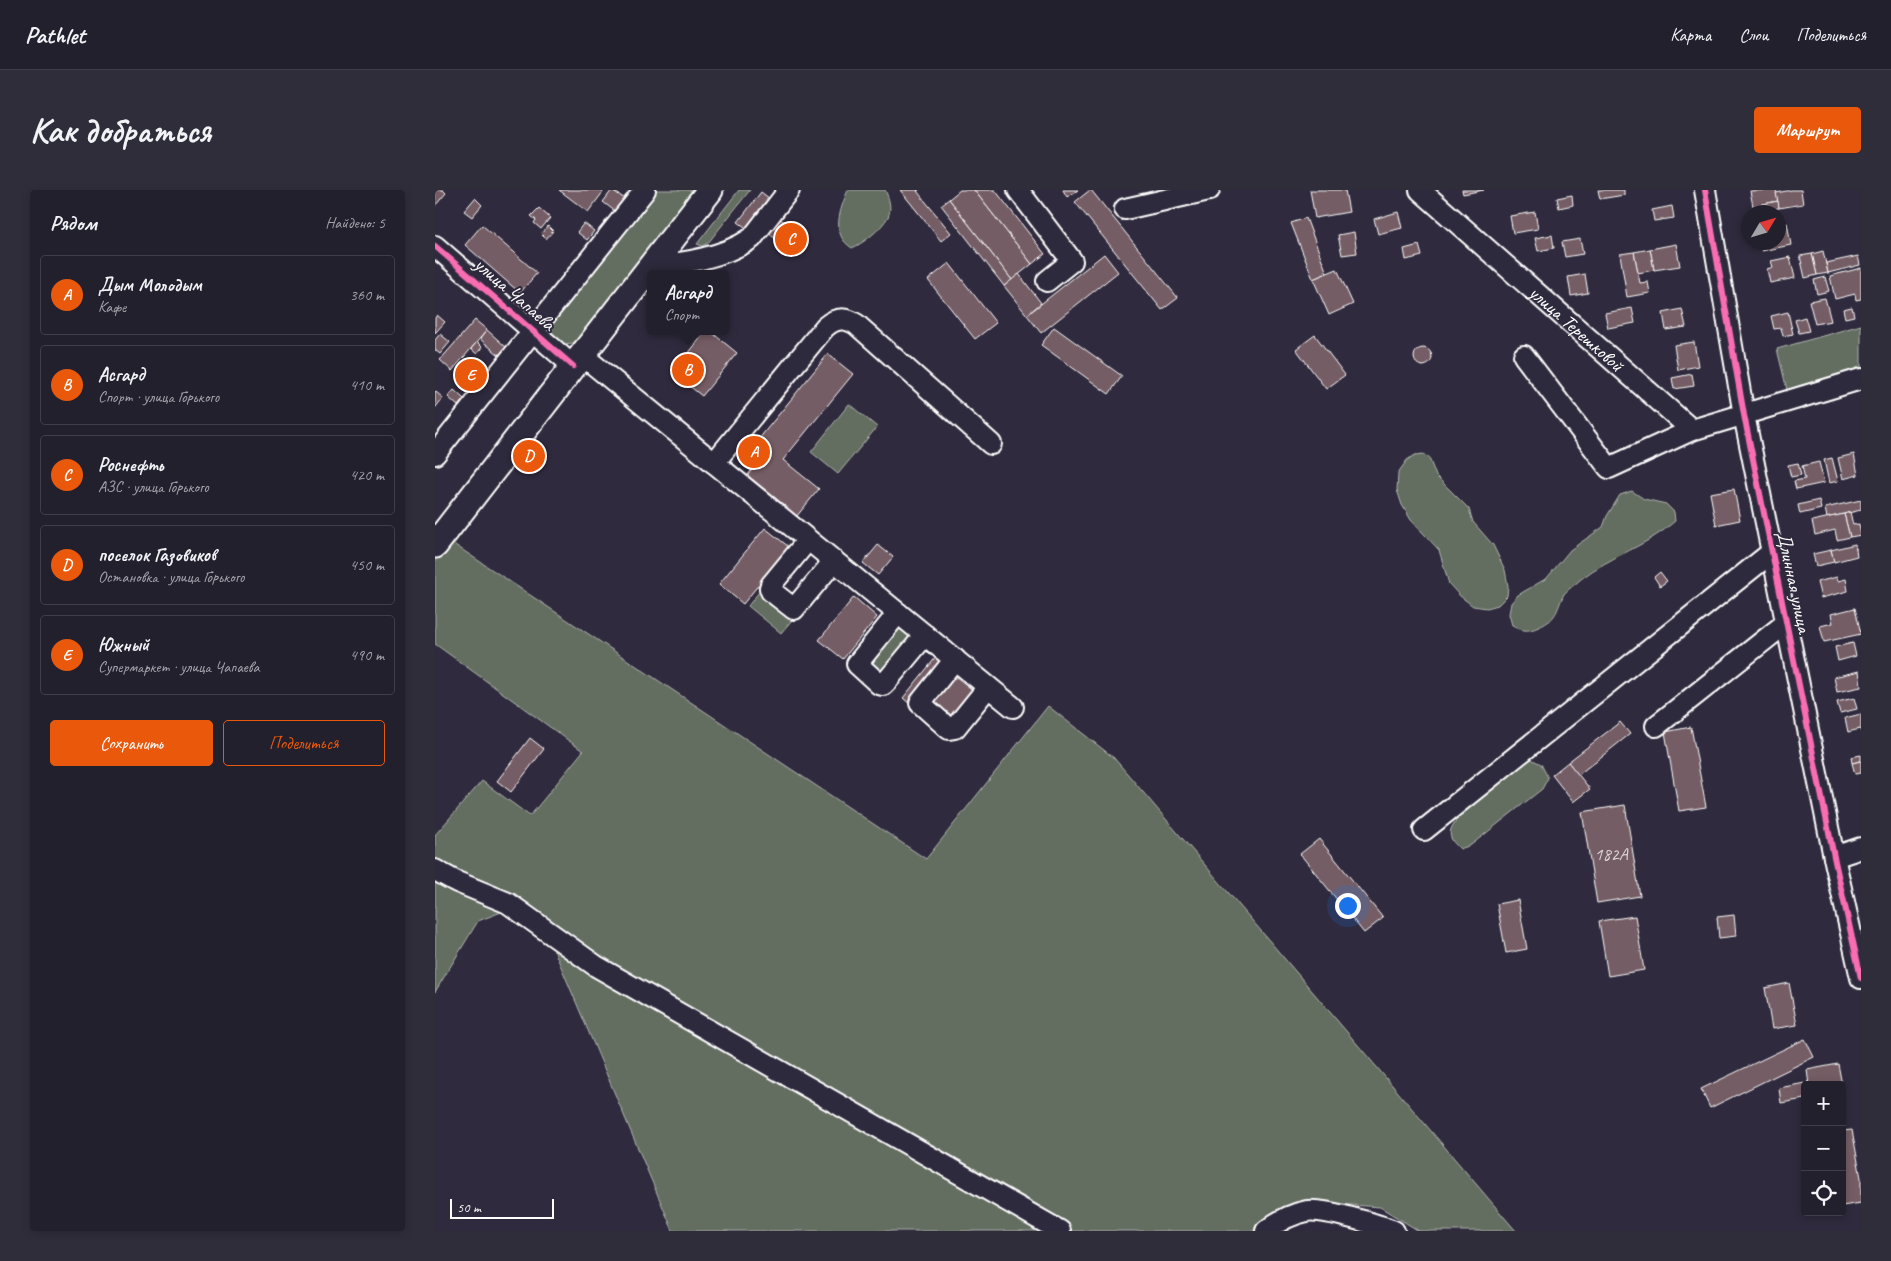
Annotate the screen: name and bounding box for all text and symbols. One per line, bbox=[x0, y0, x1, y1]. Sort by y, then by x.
text: Pathlet bbox=[25, 20, 85, 50]
text: Карта bbox=[1670, 24, 1711, 46]
text: Слои bbox=[1739, 24, 1768, 46]
text: Поделиться bbox=[1796, 24, 1866, 46]
button: Маршрут bbox=[1754, 107, 1861, 153]
text: Как добраться bbox=[30, 108, 211, 153]
north arrow bbox=[1741, 205, 1786, 250]
text: Рядом bbox=[50, 210, 97, 236]
text: Найдено: 5 bbox=[325, 213, 385, 233]
pin: C bbox=[775, 220, 807, 258]
street label: улица Чапаева bbox=[469, 251, 562, 337]
popup bbox=[647, 270, 729, 335]
text: Дым Молодым bbox=[98, 273, 202, 297]
street label: улица Терешковой bbox=[1523, 279, 1631, 378]
text: Асгард bbox=[665, 281, 711, 305]
text: A bbox=[63, 285, 71, 305]
text: 360 m bbox=[350, 285, 384, 305]
text: Кафе bbox=[98, 297, 126, 317]
text: Спорт bbox=[665, 305, 699, 325]
pin: B bbox=[672, 351, 704, 389]
pin: E bbox=[455, 356, 487, 394]
text: Асгард bbox=[98, 363, 145, 387]
text: B bbox=[63, 375, 71, 395]
text: 410 m bbox=[350, 375, 384, 395]
text: Спорт · улица Горького bbox=[98, 387, 219, 407]
pin: A bbox=[738, 433, 770, 471]
pin: D bbox=[513, 437, 545, 475]
text: Роснефть bbox=[98, 453, 163, 477]
text: C bbox=[63, 465, 71, 485]
text: 420 m bbox=[350, 465, 384, 485]
text: АЗС · улица Горького bbox=[98, 477, 209, 497]
street label: Длинная улица bbox=[1771, 529, 1817, 637]
text: поселок Газовиков bbox=[98, 543, 216, 567]
text: D bbox=[62, 555, 72, 575]
text: 450 m bbox=[350, 555, 384, 575]
text: Остановка · улица Горького bbox=[98, 567, 245, 587]
text: Южный bbox=[98, 633, 149, 657]
text: E bbox=[63, 645, 71, 665]
text: 490 m bbox=[350, 645, 384, 665]
text: Супермаркет · улица Чапаева bbox=[98, 657, 260, 677]
button: Сохранить bbox=[50, 720, 213, 766]
button: Поделиться bbox=[223, 720, 385, 766]
house number: 182А bbox=[1594, 843, 1629, 865]
your location bbox=[1335, 893, 1361, 919]
map controls bbox=[1801, 1081, 1846, 1216]
button: + bbox=[1801, 1081, 1846, 1126]
button: − bbox=[1801, 1126, 1846, 1171]
button: locate bbox=[1801, 1171, 1846, 1216]
scale bar bbox=[450, 1196, 554, 1219]
text: 50 m bbox=[457, 1199, 481, 1216]

